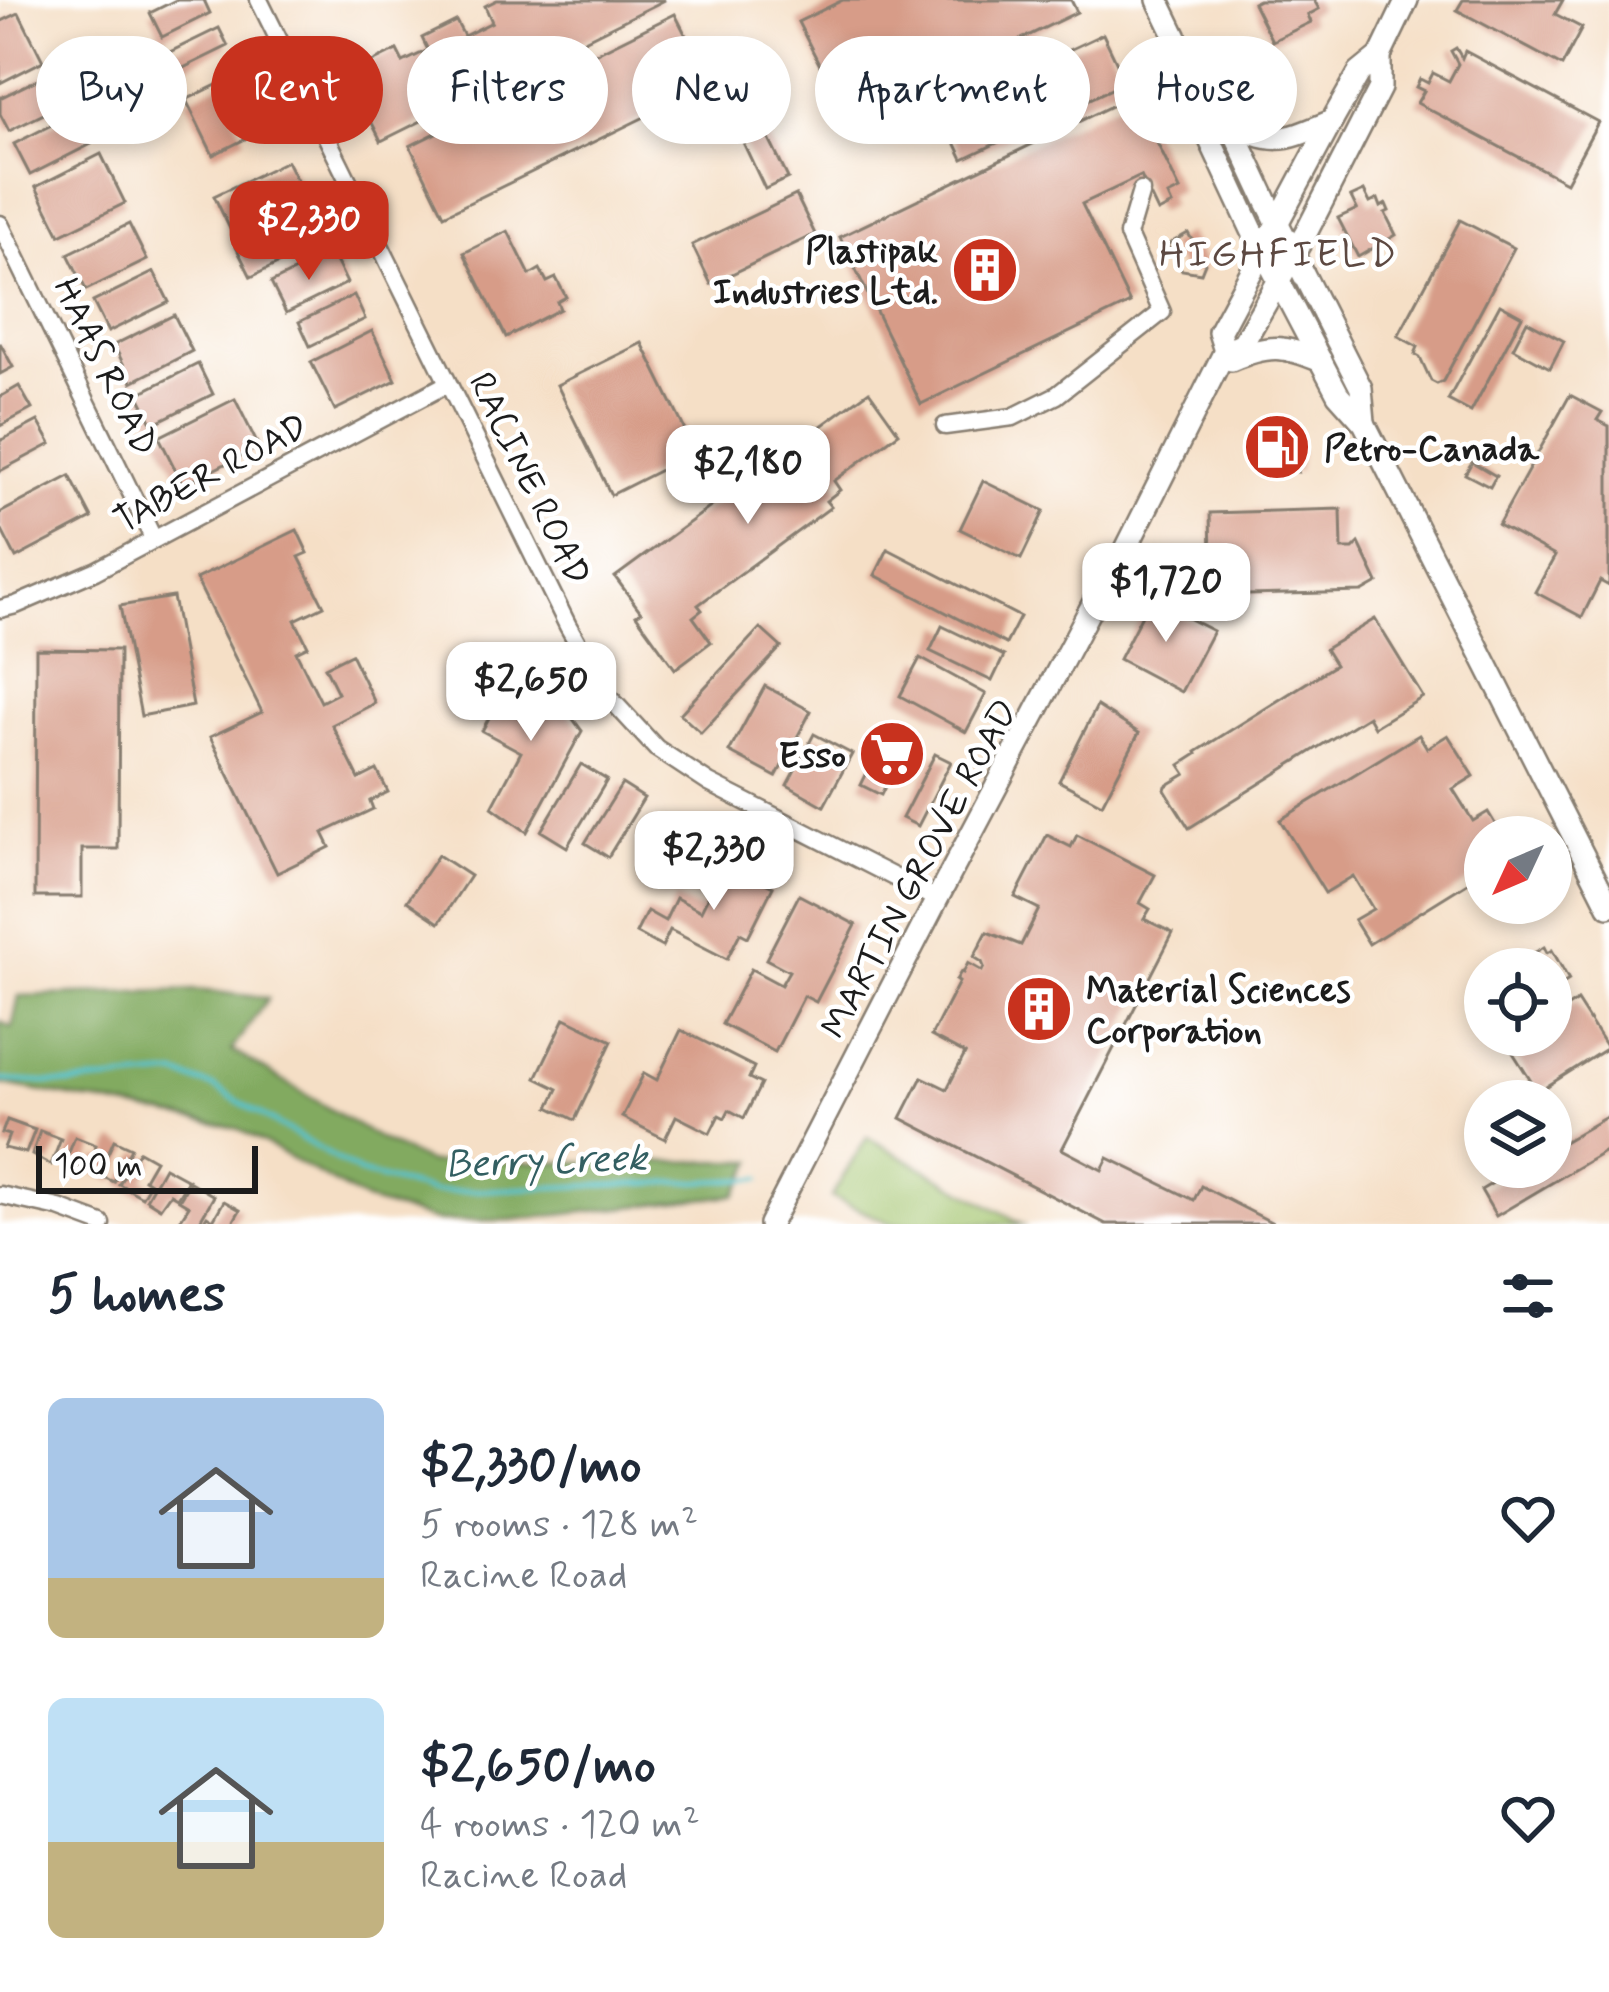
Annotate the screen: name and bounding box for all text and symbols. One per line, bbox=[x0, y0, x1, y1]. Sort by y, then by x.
chip: Buy bbox=[36, 36, 187, 144]
chip: Rent bbox=[211, 36, 383, 144]
chip: Filters bbox=[407, 36, 608, 144]
chip: New bbox=[632, 36, 791, 144]
chip: Apartment bbox=[815, 36, 1090, 144]
chip: House bbox=[1114, 36, 1297, 144]
pin: $2,330 bbox=[211, 181, 407, 283]
text: $2,330 bbox=[257, 194, 361, 245]
place label: Plastipak Industries Ltd. bbox=[713, 229, 939, 317]
district label: HIGHFIELD bbox=[1159, 230, 1399, 281]
building icon: Plastipak Industries Ltd. bbox=[950, 235, 1020, 305]
street label: HAAS ROAD bbox=[41, 271, 167, 464]
street label: RACINE ROAD bbox=[456, 365, 600, 594]
street label: TABER ROAD bbox=[107, 404, 317, 546]
fuel station icon: Petro-Canada bbox=[1242, 412, 1312, 482]
pin: $2,180 bbox=[650, 425, 846, 527]
place label: Petro-Canada bbox=[1324, 427, 1540, 474]
text: $2,180 bbox=[693, 438, 803, 489]
pin: $1,720 bbox=[1068, 543, 1264, 645]
text: $1,720 bbox=[1109, 556, 1223, 607]
pin: $2,650 bbox=[433, 642, 629, 744]
text: $2,650 bbox=[473, 655, 589, 706]
street label: MARTIN GROVE ROAD bbox=[812, 692, 1030, 1047]
supermarket icon: Esso bbox=[857, 719, 927, 789]
place label: Esso bbox=[778, 734, 846, 781]
pin: $2,330 bbox=[616, 811, 812, 913]
north arrow bbox=[1464, 816, 1572, 924]
map controls bbox=[1464, 816, 1572, 1188]
text: $2,330 bbox=[662, 824, 766, 875]
button: locate bbox=[1464, 948, 1572, 1056]
place label: Material Sciences Corporation bbox=[1086, 968, 1351, 1056]
building icon: Material Sciences Corporation bbox=[1004, 974, 1074, 1044]
button: layers bbox=[1464, 1080, 1572, 1188]
water label: Berry Creek bbox=[444, 1133, 650, 1192]
scale bar bbox=[36, 1140, 258, 1193]
text: 100 m bbox=[54, 1145, 143, 1189]
text: 5 homes bbox=[48, 1263, 226, 1329]
icon: filters bbox=[1495, 1263, 1561, 1329]
text: $2,330/mo bbox=[420, 1434, 642, 1500]
icon: home bbox=[144, 1446, 288, 1590]
icon: heart bbox=[1495, 1485, 1561, 1551]
text: 5 rooms · 128 m² bbox=[420, 1500, 698, 1551]
text: Racine Road bbox=[420, 1551, 627, 1602]
text: $2,650/mo bbox=[420, 1734, 656, 1800]
icon: home bbox=[144, 1746, 288, 1890]
icon: heart bbox=[1495, 1785, 1561, 1851]
text: 4 rooms · 120 m² bbox=[420, 1800, 700, 1851]
text: Racine Road bbox=[420, 1851, 627, 1902]

